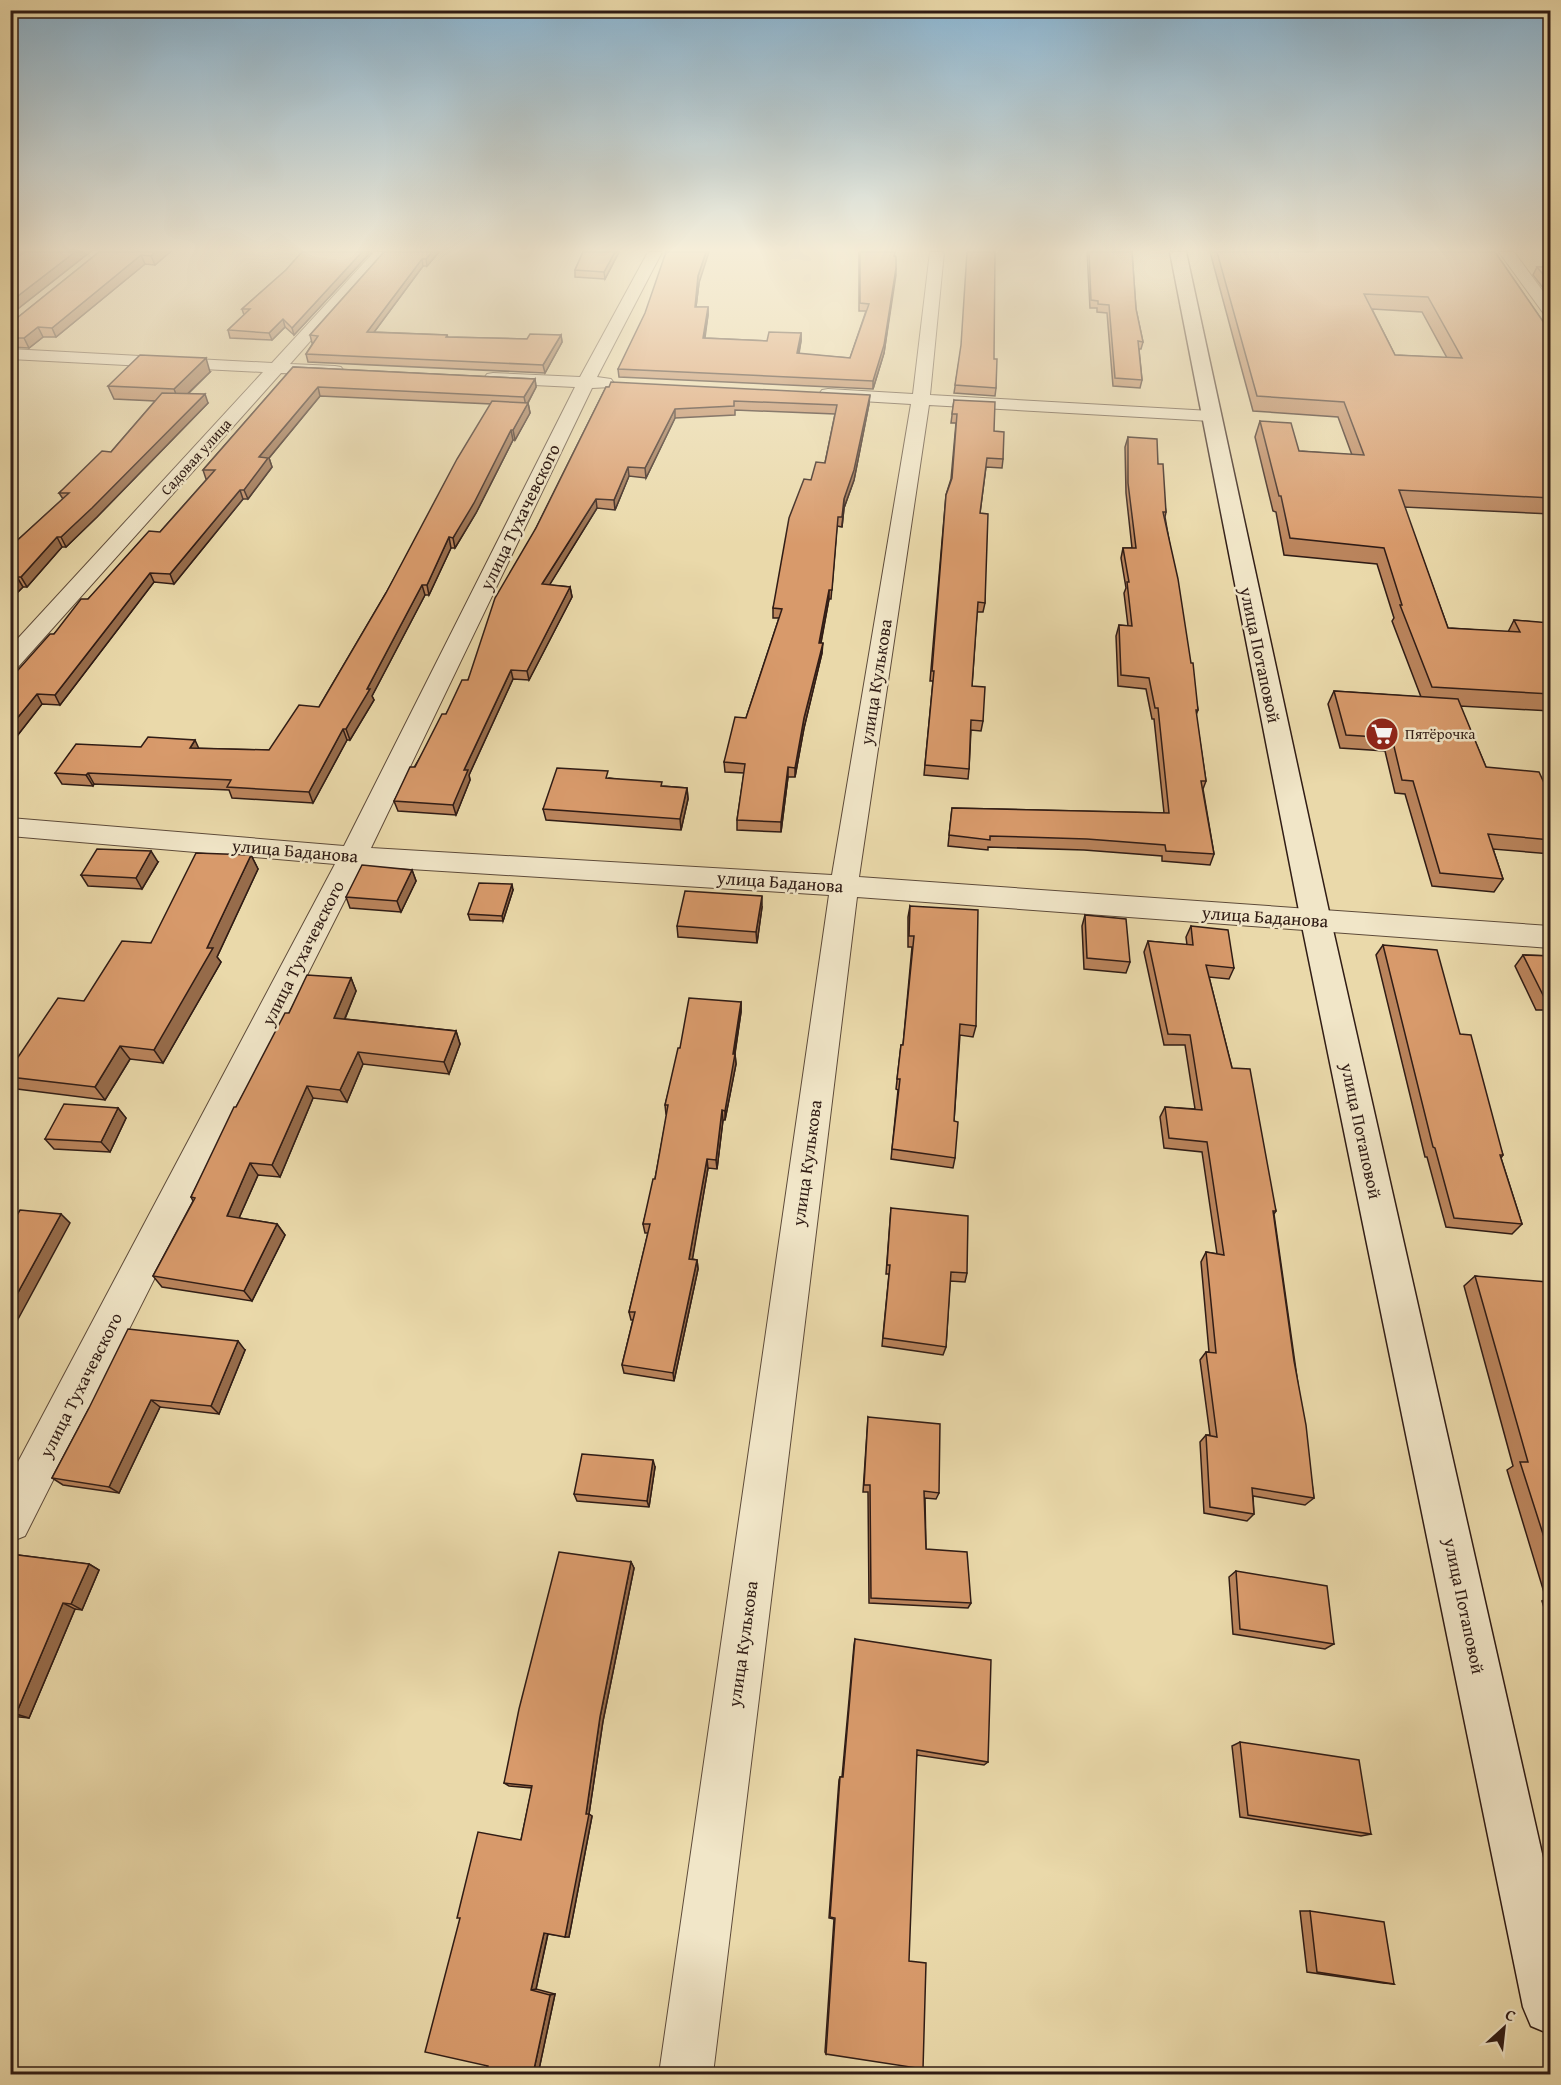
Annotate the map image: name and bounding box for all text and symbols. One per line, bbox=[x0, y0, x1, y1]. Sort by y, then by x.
street label: Садовая улица bbox=[155, 413, 236, 500]
street label: улица Тухачевского bbox=[472, 439, 567, 595]
street label: улица Потаповой bbox=[1233, 583, 1288, 726]
street label: улица Кулькова bbox=[852, 617, 899, 748]
supermarket icon: Пятёрочка bbox=[1364, 716, 1400, 752]
place label: Пятёрочка bbox=[1405, 723, 1476, 744]
street label: улица Баданова bbox=[230, 831, 360, 870]
street label: улица Баданова bbox=[715, 864, 845, 899]
street label: улица Тухачевского bbox=[254, 875, 351, 1031]
street label: улица Баданова bbox=[1200, 899, 1330, 934]
street label: улица Потаповой bbox=[1334, 1059, 1389, 1202]
street label: улица Кулькова bbox=[784, 1098, 829, 1229]
street label: улица Тухачевского bbox=[32, 1307, 129, 1463]
street label: улица Потаповой bbox=[1437, 1534, 1492, 1677]
street label: улица Кулькова bbox=[720, 1579, 765, 1710]
north arrow bbox=[1474, 1998, 1534, 2058]
text: С bbox=[1501, 2002, 1520, 2027]

